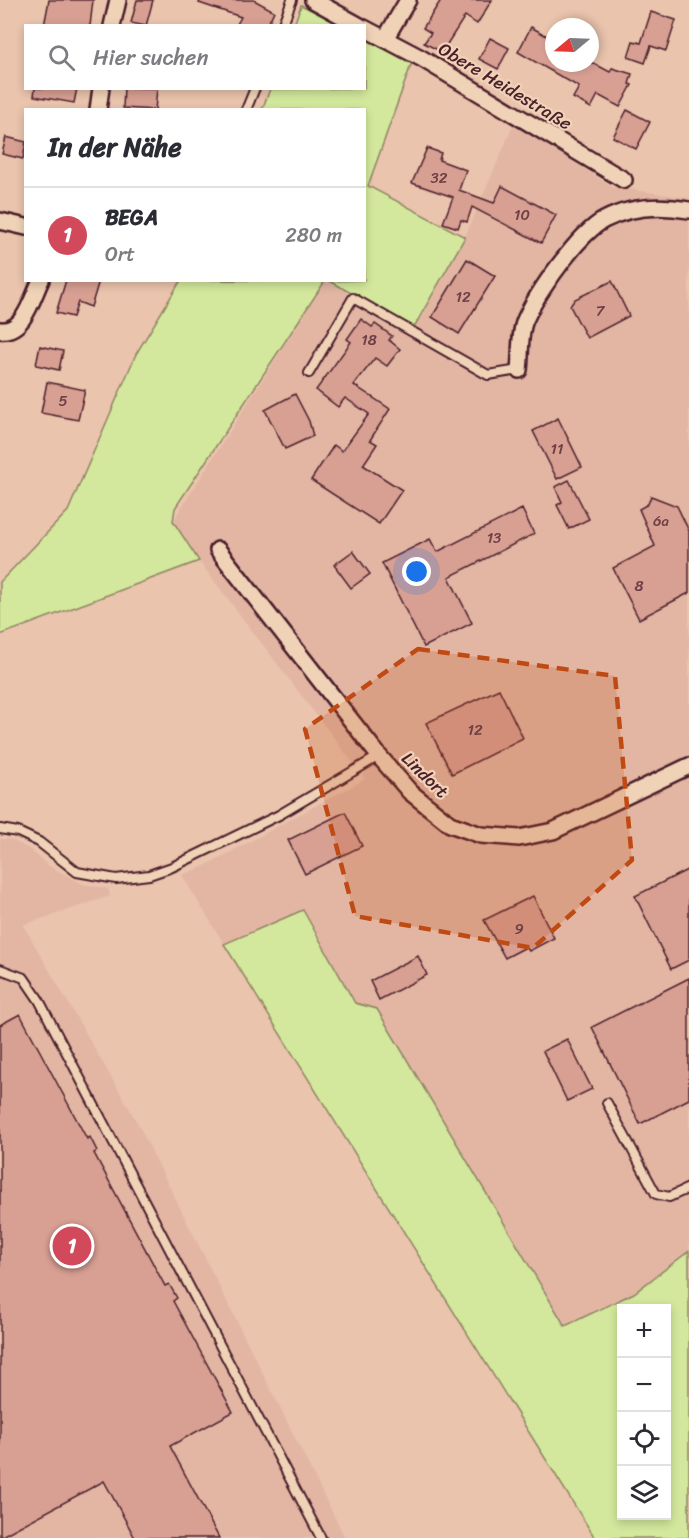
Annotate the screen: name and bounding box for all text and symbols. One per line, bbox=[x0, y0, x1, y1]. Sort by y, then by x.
north arrow bbox=[545, 18, 599, 72]
search box bbox=[24, 24, 366, 90]
street label: Obere Heidestraße bbox=[432, 33, 578, 139]
text: Hier suchen bbox=[93, 38, 208, 77]
icon: search bbox=[45, 41, 78, 74]
text: In der Nähe bbox=[48, 124, 182, 170]
house number: 32 bbox=[431, 165, 448, 191]
text: BEGA bbox=[105, 198, 158, 237]
house number: 10 bbox=[514, 202, 530, 228]
text: 1 bbox=[63, 218, 72, 253]
text: 280 m bbox=[285, 218, 342, 253]
text: Ort bbox=[105, 237, 135, 272]
house number: 12 bbox=[455, 284, 471, 310]
house number: 7 bbox=[596, 298, 606, 324]
house number: 18 bbox=[361, 327, 377, 353]
house number: 5 bbox=[58, 388, 68, 414]
house number: 11 bbox=[551, 436, 563, 462]
house number: 6a bbox=[653, 508, 669, 534]
house number: 13 bbox=[487, 525, 501, 551]
your location bbox=[402, 557, 431, 586]
house number: 8 bbox=[634, 573, 644, 599]
house number: 12 bbox=[467, 717, 483, 743]
street label: Lindort bbox=[393, 744, 457, 806]
house number: 9 bbox=[514, 916, 524, 942]
pin: 1 bbox=[52, 1224, 92, 1268]
map controls bbox=[617, 1304, 671, 1520]
button: + bbox=[617, 1304, 671, 1358]
button: − bbox=[617, 1358, 671, 1412]
button: locate bbox=[617, 1412, 671, 1466]
button: layers bbox=[617, 1466, 671, 1520]

